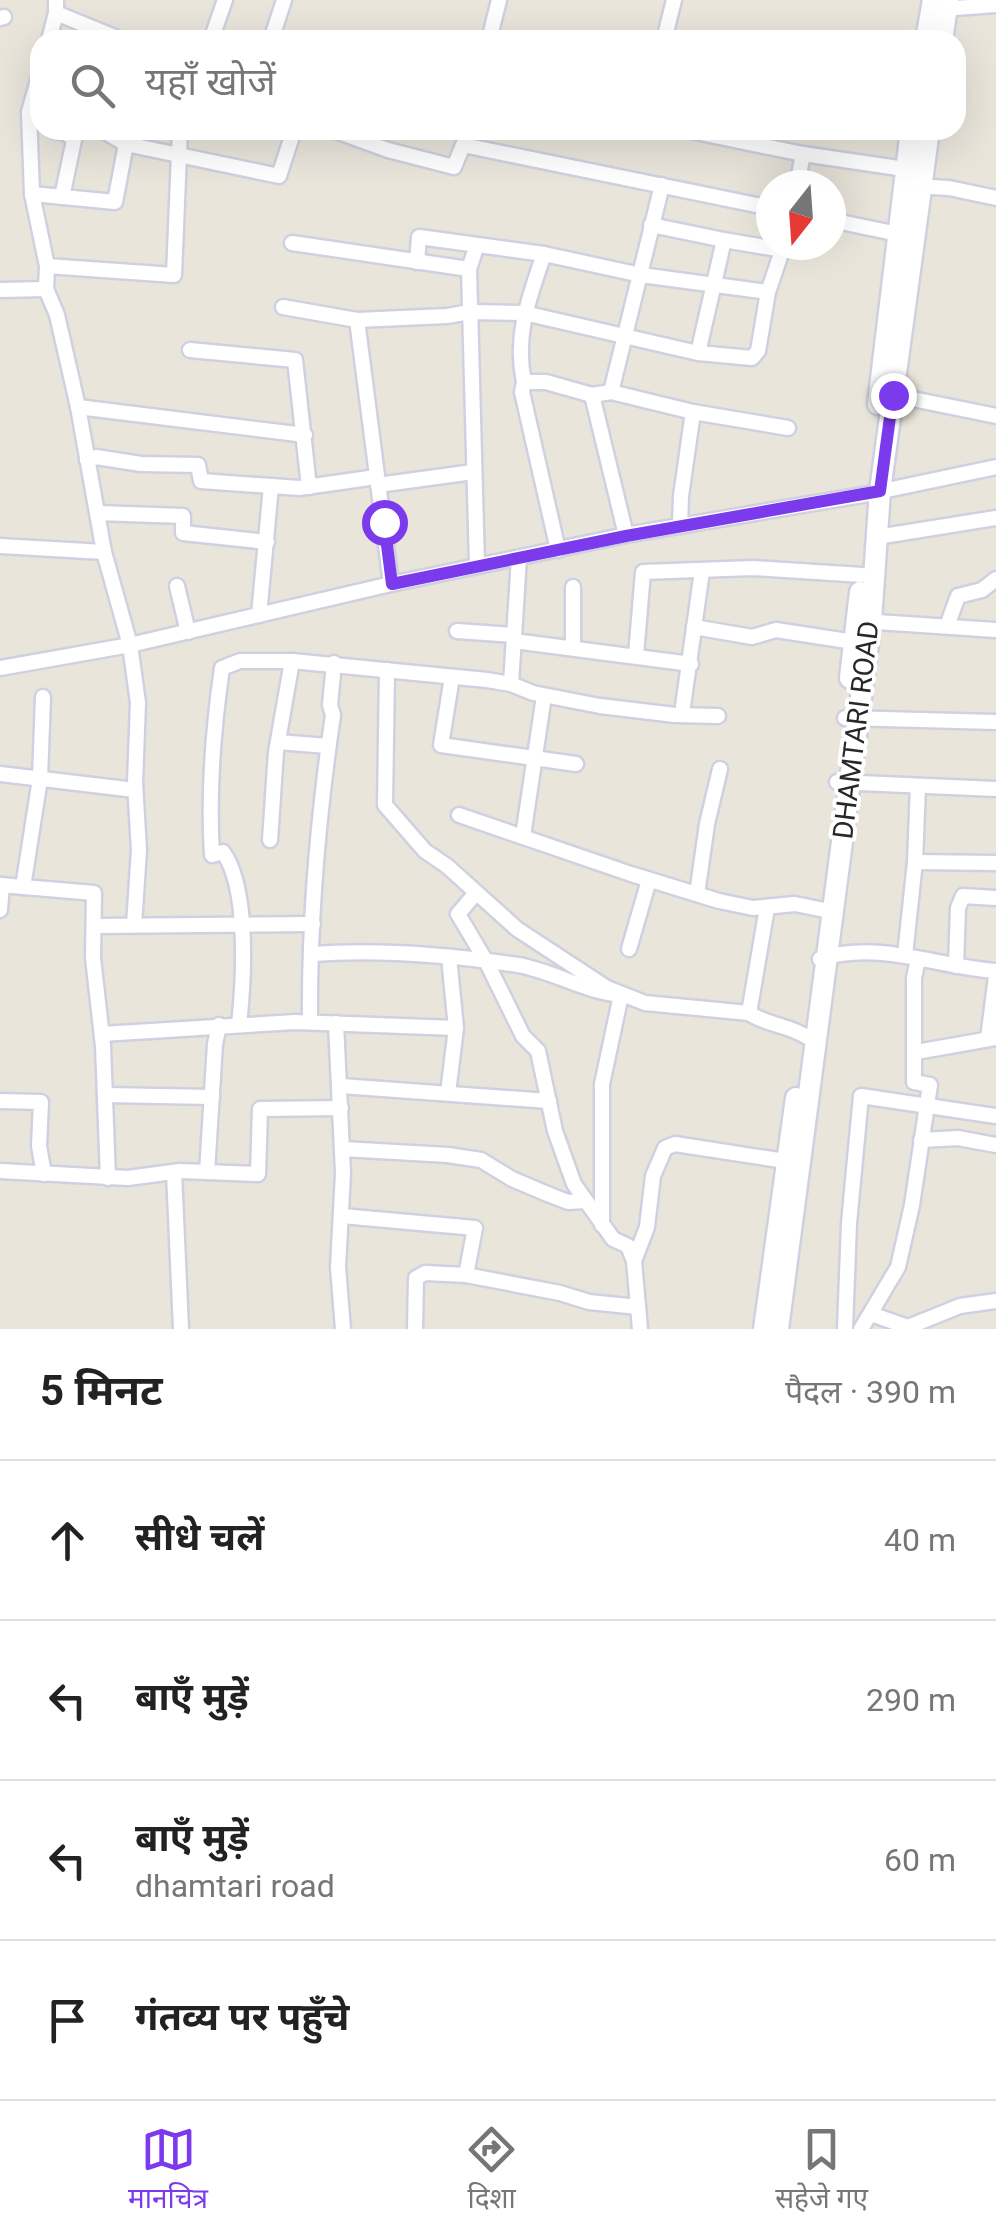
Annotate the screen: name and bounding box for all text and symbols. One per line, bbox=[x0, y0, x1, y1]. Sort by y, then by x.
search box bbox=[30, 30, 966, 140]
icon: search bbox=[65, 58, 120, 113]
text: यहाँ खोजें bbox=[145, 60, 276, 104]
north arrow bbox=[756, 170, 846, 260]
route end bbox=[871, 373, 917, 419]
route start bbox=[362, 500, 408, 546]
street label: DHAMTARI ROAD bbox=[826, 619, 886, 841]
text: 5 मिनट bbox=[40, 1366, 163, 1415]
text: पैदल · 390 m bbox=[785, 1373, 956, 1411]
icon: ahead bbox=[40, 1513, 95, 1568]
text: सीधे चलें bbox=[135, 1515, 264, 1559]
text: 40 m bbox=[884, 1521, 956, 1559]
icon: left bbox=[40, 1673, 95, 1728]
text: बाएँ मुड़ें bbox=[135, 1675, 249, 1719]
text: 290 m bbox=[866, 1681, 956, 1719]
text: बाएँ मुड़ें bbox=[135, 1816, 249, 1860]
icon: left bbox=[40, 1833, 95, 1888]
text: 60 m bbox=[884, 1841, 956, 1879]
text: dhamtari road bbox=[135, 1867, 335, 1905]
icon: arrive bbox=[40, 1993, 95, 2048]
text: गंतव्य पर पहुँचे bbox=[135, 1995, 349, 2039]
tab: मानचित्र bbox=[128, 2122, 208, 2219]
tab: दिशा bbox=[464, 2122, 519, 2219]
tab: सहेजे गए bbox=[775, 2122, 868, 2219]

